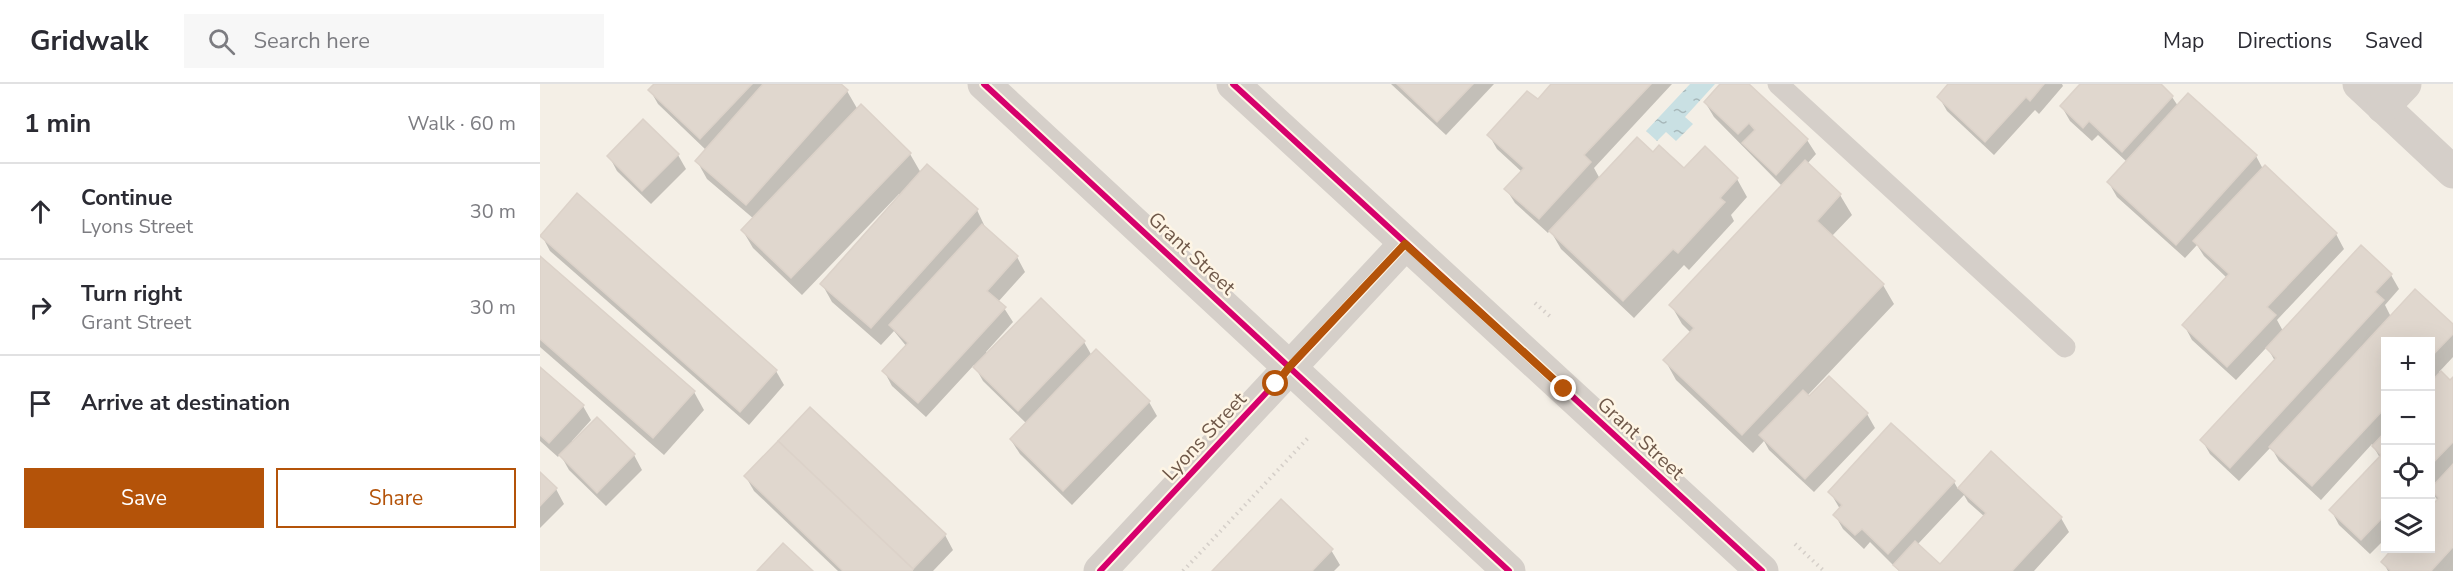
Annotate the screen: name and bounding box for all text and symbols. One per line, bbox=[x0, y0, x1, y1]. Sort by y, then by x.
search box bbox=[184, 14, 604, 68]
text: Gridwalk bbox=[30, 22, 148, 60]
icon: search bbox=[205, 25, 238, 58]
text: Search here bbox=[253, 26, 370, 56]
text: Map bbox=[2163, 27, 2204, 55]
text: Directions bbox=[2237, 27, 2332, 55]
text: Saved bbox=[2365, 27, 2423, 55]
text: 1 min bbox=[24, 106, 91, 141]
text: Walk · 60 m bbox=[408, 110, 516, 137]
text: Continue bbox=[81, 183, 172, 213]
icon: ahead bbox=[24, 195, 57, 228]
text: 30 m bbox=[470, 198, 516, 225]
street label: Grant Street bbox=[1142, 206, 1242, 302]
text: Lyons Street bbox=[81, 213, 193, 240]
text: Turn right bbox=[81, 279, 182, 309]
icon: right bbox=[24, 291, 57, 324]
text: 30 m bbox=[470, 294, 516, 321]
text: Grant Street bbox=[81, 309, 191, 336]
map controls bbox=[2381, 337, 2435, 553]
button: + bbox=[2381, 337, 2435, 391]
route start bbox=[1262, 370, 1288, 396]
route end bbox=[1550, 375, 1576, 401]
street label: Lyons Street bbox=[1156, 385, 1253, 486]
icon: arrive bbox=[24, 387, 57, 420]
text: Arrive at destination bbox=[81, 388, 290, 418]
street label: Grant Street bbox=[1591, 391, 1691, 487]
button: − bbox=[2381, 391, 2435, 445]
button: locate bbox=[2381, 445, 2435, 499]
button: Save bbox=[24, 468, 264, 528]
button: Share bbox=[276, 468, 516, 528]
button: layers bbox=[2381, 499, 2435, 553]

